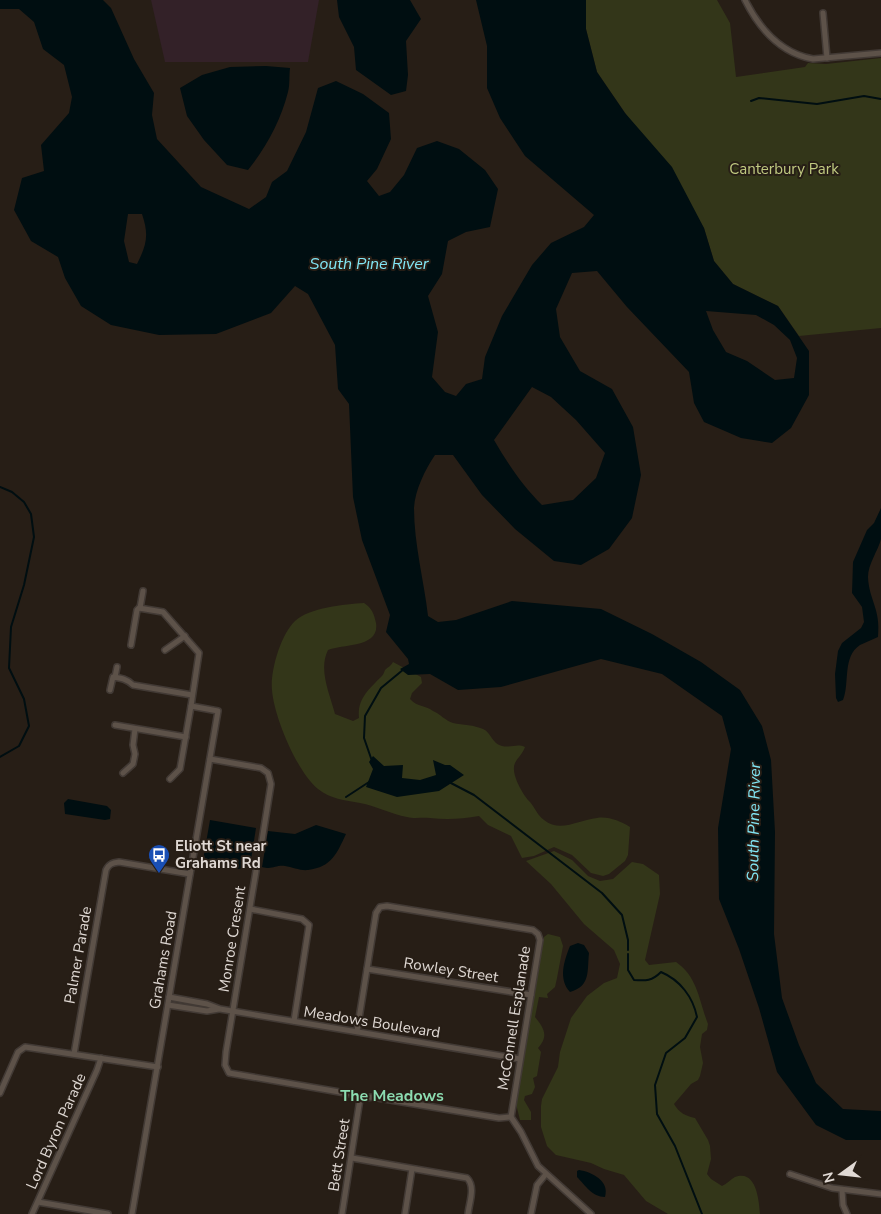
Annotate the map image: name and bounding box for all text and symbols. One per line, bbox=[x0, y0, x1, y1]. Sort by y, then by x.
park label: Canterbury Park bbox=[729, 159, 839, 179]
water label: South Pine River bbox=[310, 253, 430, 275]
water label: South Pine River bbox=[742, 761, 766, 882]
place label: Eliott St near Grahams Rd bbox=[175, 836, 267, 873]
bus stop icon: Eliott St near Grahams Rd bbox=[147, 843, 171, 874]
street label: Monroe Cresent bbox=[214, 884, 250, 994]
street label: Palmer Parade bbox=[60, 905, 96, 1005]
street label: Grahams Road bbox=[145, 909, 181, 1011]
street label: McConnell Esplanade bbox=[493, 945, 535, 1091]
street label: Rowley Street bbox=[402, 953, 500, 987]
street label: Meadows Boulevard bbox=[302, 1001, 442, 1043]
street label: Lord Byron Parade bbox=[21, 1070, 91, 1192]
district label: The Meadows bbox=[340, 1085, 444, 1107]
street label: Bett Street bbox=[323, 1117, 355, 1193]
north arrow bbox=[816, 1149, 866, 1199]
text: N bbox=[818, 1170, 839, 1185]

